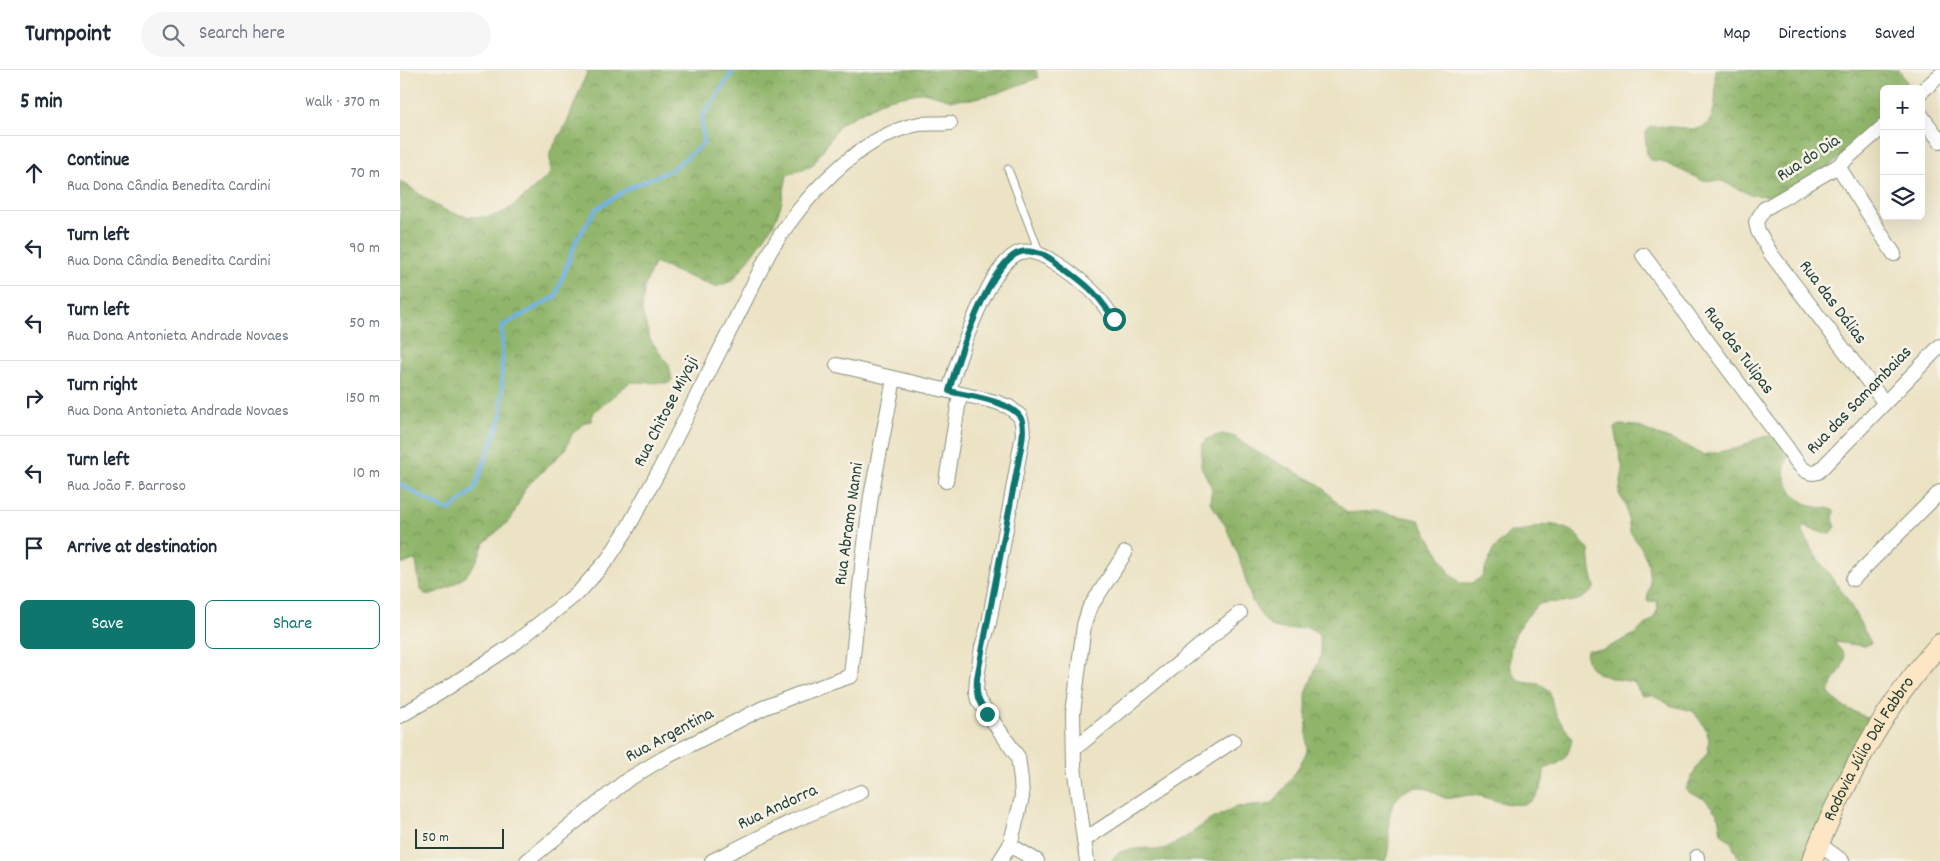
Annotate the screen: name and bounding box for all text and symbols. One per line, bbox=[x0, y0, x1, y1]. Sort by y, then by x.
search box bbox=[141, 12, 491, 57]
text: Turnpoint bbox=[25, 18, 111, 52]
icon: search bbox=[159, 21, 187, 49]
text: Search here bbox=[199, 21, 285, 48]
text: Map bbox=[1723, 22, 1750, 47]
text: Directions bbox=[1778, 22, 1847, 47]
text: Saved bbox=[1875, 22, 1915, 47]
map controls bbox=[1880, 85, 1925, 220]
button: + bbox=[1880, 85, 1925, 130]
text: 5 min bbox=[20, 88, 63, 118]
text: Walk · 370 m bbox=[305, 91, 380, 114]
street label: Rua do Dia bbox=[1773, 129, 1846, 189]
button: − bbox=[1880, 130, 1925, 175]
text: Continue bbox=[67, 148, 129, 175]
icon: ahead bbox=[20, 159, 48, 187]
text: 70 m bbox=[350, 162, 380, 185]
text: Rua Dona Cândia Benedita Cardini bbox=[67, 175, 270, 198]
button: layers bbox=[1880, 175, 1925, 220]
text: Turn left bbox=[67, 223, 130, 250]
icon: left bbox=[20, 234, 48, 262]
text: 90 m bbox=[349, 237, 380, 260]
text: Rua Dona Cândia Benedita Cardini bbox=[67, 250, 270, 273]
street label: Rua das Dálias bbox=[1792, 256, 1872, 350]
text: Turn left bbox=[67, 298, 130, 325]
street label: Rua das Tulipas bbox=[1697, 302, 1779, 400]
route start bbox=[1103, 308, 1126, 331]
icon: left bbox=[20, 309, 48, 337]
text: 50 m bbox=[349, 312, 380, 335]
text: Rua Dona Antonieta Andrade Novaes bbox=[67, 325, 289, 348]
street label: Rua das Samambaias bbox=[1801, 341, 1919, 461]
street label: Rua Chitose Miyaji bbox=[628, 352, 706, 472]
text: Turn right bbox=[67, 373, 138, 400]
icon: right bbox=[20, 384, 48, 412]
text: 150 m bbox=[346, 387, 380, 410]
text: Rua Dona Antonieta Andrade Novaes bbox=[67, 400, 289, 423]
text: Turn left bbox=[67, 448, 130, 475]
icon: left bbox=[20, 459, 48, 487]
street label: Rua Abramo Nanni bbox=[829, 461, 871, 587]
text: 10 m bbox=[353, 462, 380, 485]
text: Rua João F. Barroso bbox=[67, 475, 186, 498]
icon: arrive bbox=[20, 534, 48, 562]
text: Arrive at destination bbox=[67, 535, 217, 562]
button: Save bbox=[20, 600, 195, 649]
button: Share bbox=[205, 600, 380, 649]
street label: Rodovia Júlio Dal Fabbro bbox=[1818, 672, 1921, 826]
street label: Rua Argentina bbox=[622, 702, 719, 770]
route end bbox=[976, 703, 999, 726]
street label: Rua Andorra bbox=[734, 778, 823, 837]
scale bar bbox=[415, 826, 504, 849]
text: 50 m bbox=[422, 828, 449, 848]

